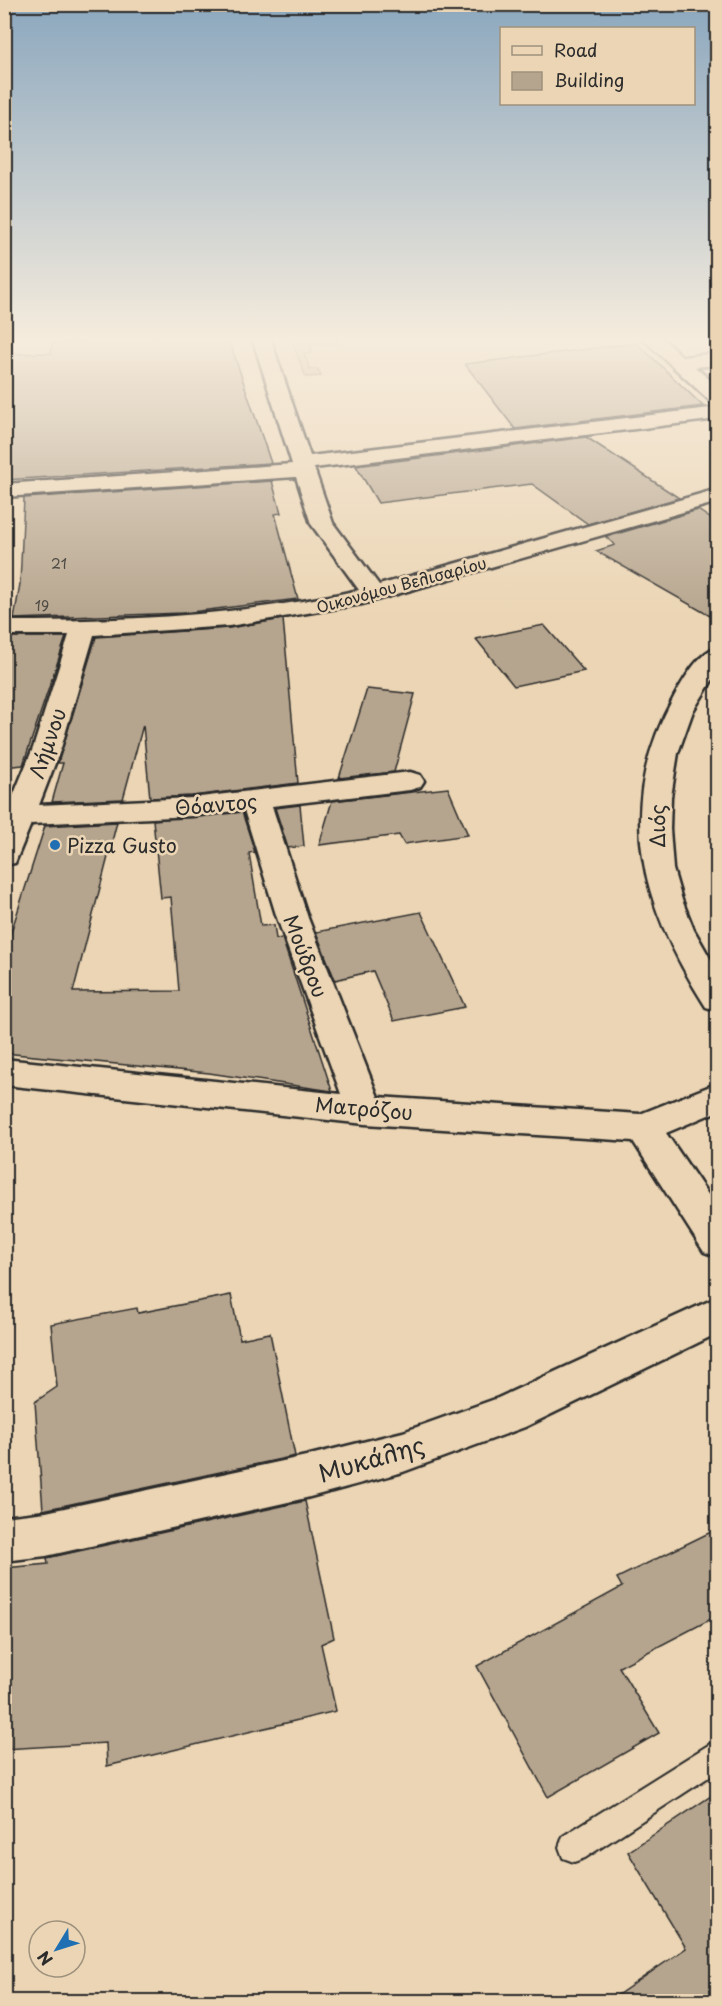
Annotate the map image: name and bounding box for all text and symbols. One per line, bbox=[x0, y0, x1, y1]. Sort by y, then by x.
legend bbox=[500, 27, 695, 105]
text: Road bbox=[554, 36, 598, 63]
text: Building bbox=[554, 66, 624, 93]
street label: Οικονόμου Βελισαρίου bbox=[313, 550, 489, 618]
house number: 21 bbox=[51, 553, 67, 574]
house number: 19 bbox=[35, 595, 49, 616]
street label: Λήμνου bbox=[21, 704, 73, 782]
street label: Θόαντος bbox=[174, 785, 258, 823]
street label: Διός bbox=[642, 804, 672, 848]
place label: Pizza Gusto bbox=[67, 830, 177, 860]
marker: Pizza Gusto bbox=[48, 838, 62, 852]
street label: Μούδρου bbox=[277, 910, 335, 1002]
street label: Ματρόζου bbox=[314, 1089, 414, 1127]
street label: Μυκάλης bbox=[314, 1426, 428, 1490]
north arrow bbox=[27, 1919, 87, 1979]
text: N bbox=[31, 1946, 58, 1971]

